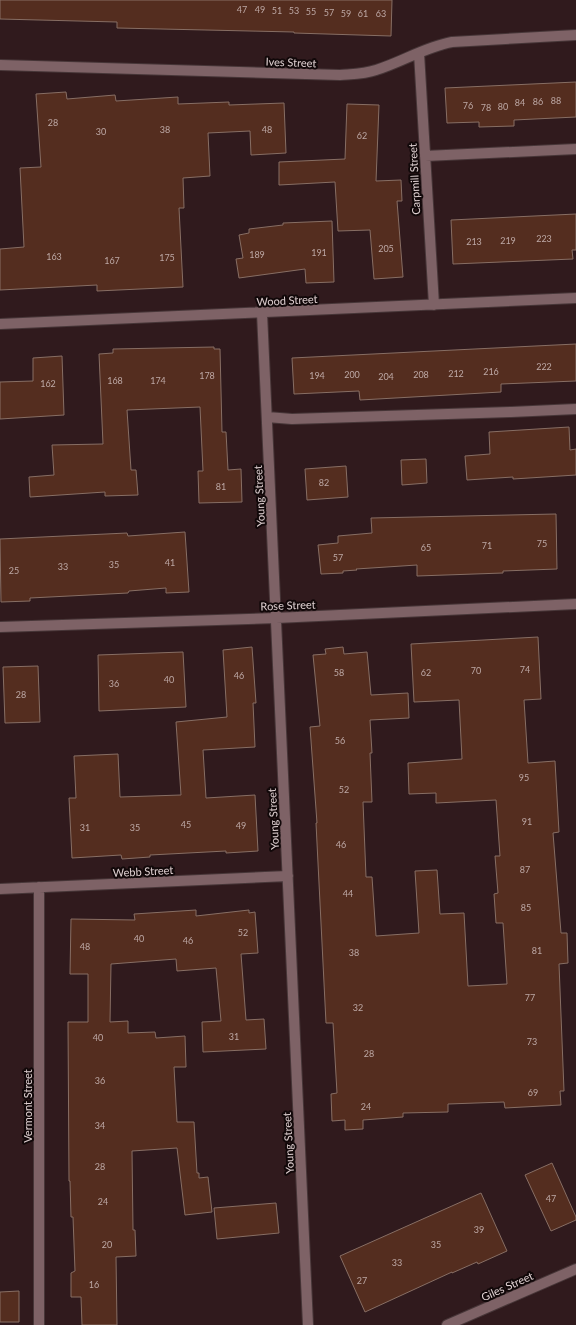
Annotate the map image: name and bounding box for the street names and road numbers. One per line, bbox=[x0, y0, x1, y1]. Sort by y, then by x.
street label: Ives Street bbox=[265, 55, 317, 69]
street label: Carpmill Street bbox=[406, 143, 422, 215]
street label: Wood Street bbox=[256, 292, 318, 308]
street label: Young Street bbox=[251, 465, 267, 527]
street label: Rose Street bbox=[260, 598, 316, 612]
street label: Young Street bbox=[265, 788, 281, 850]
street label: Webb Street bbox=[112, 863, 174, 879]
street label: Vermont Street bbox=[21, 1069, 34, 1143]
street label: Young Street bbox=[280, 1112, 296, 1174]
street label: Giles Street bbox=[479, 1269, 535, 1303]

